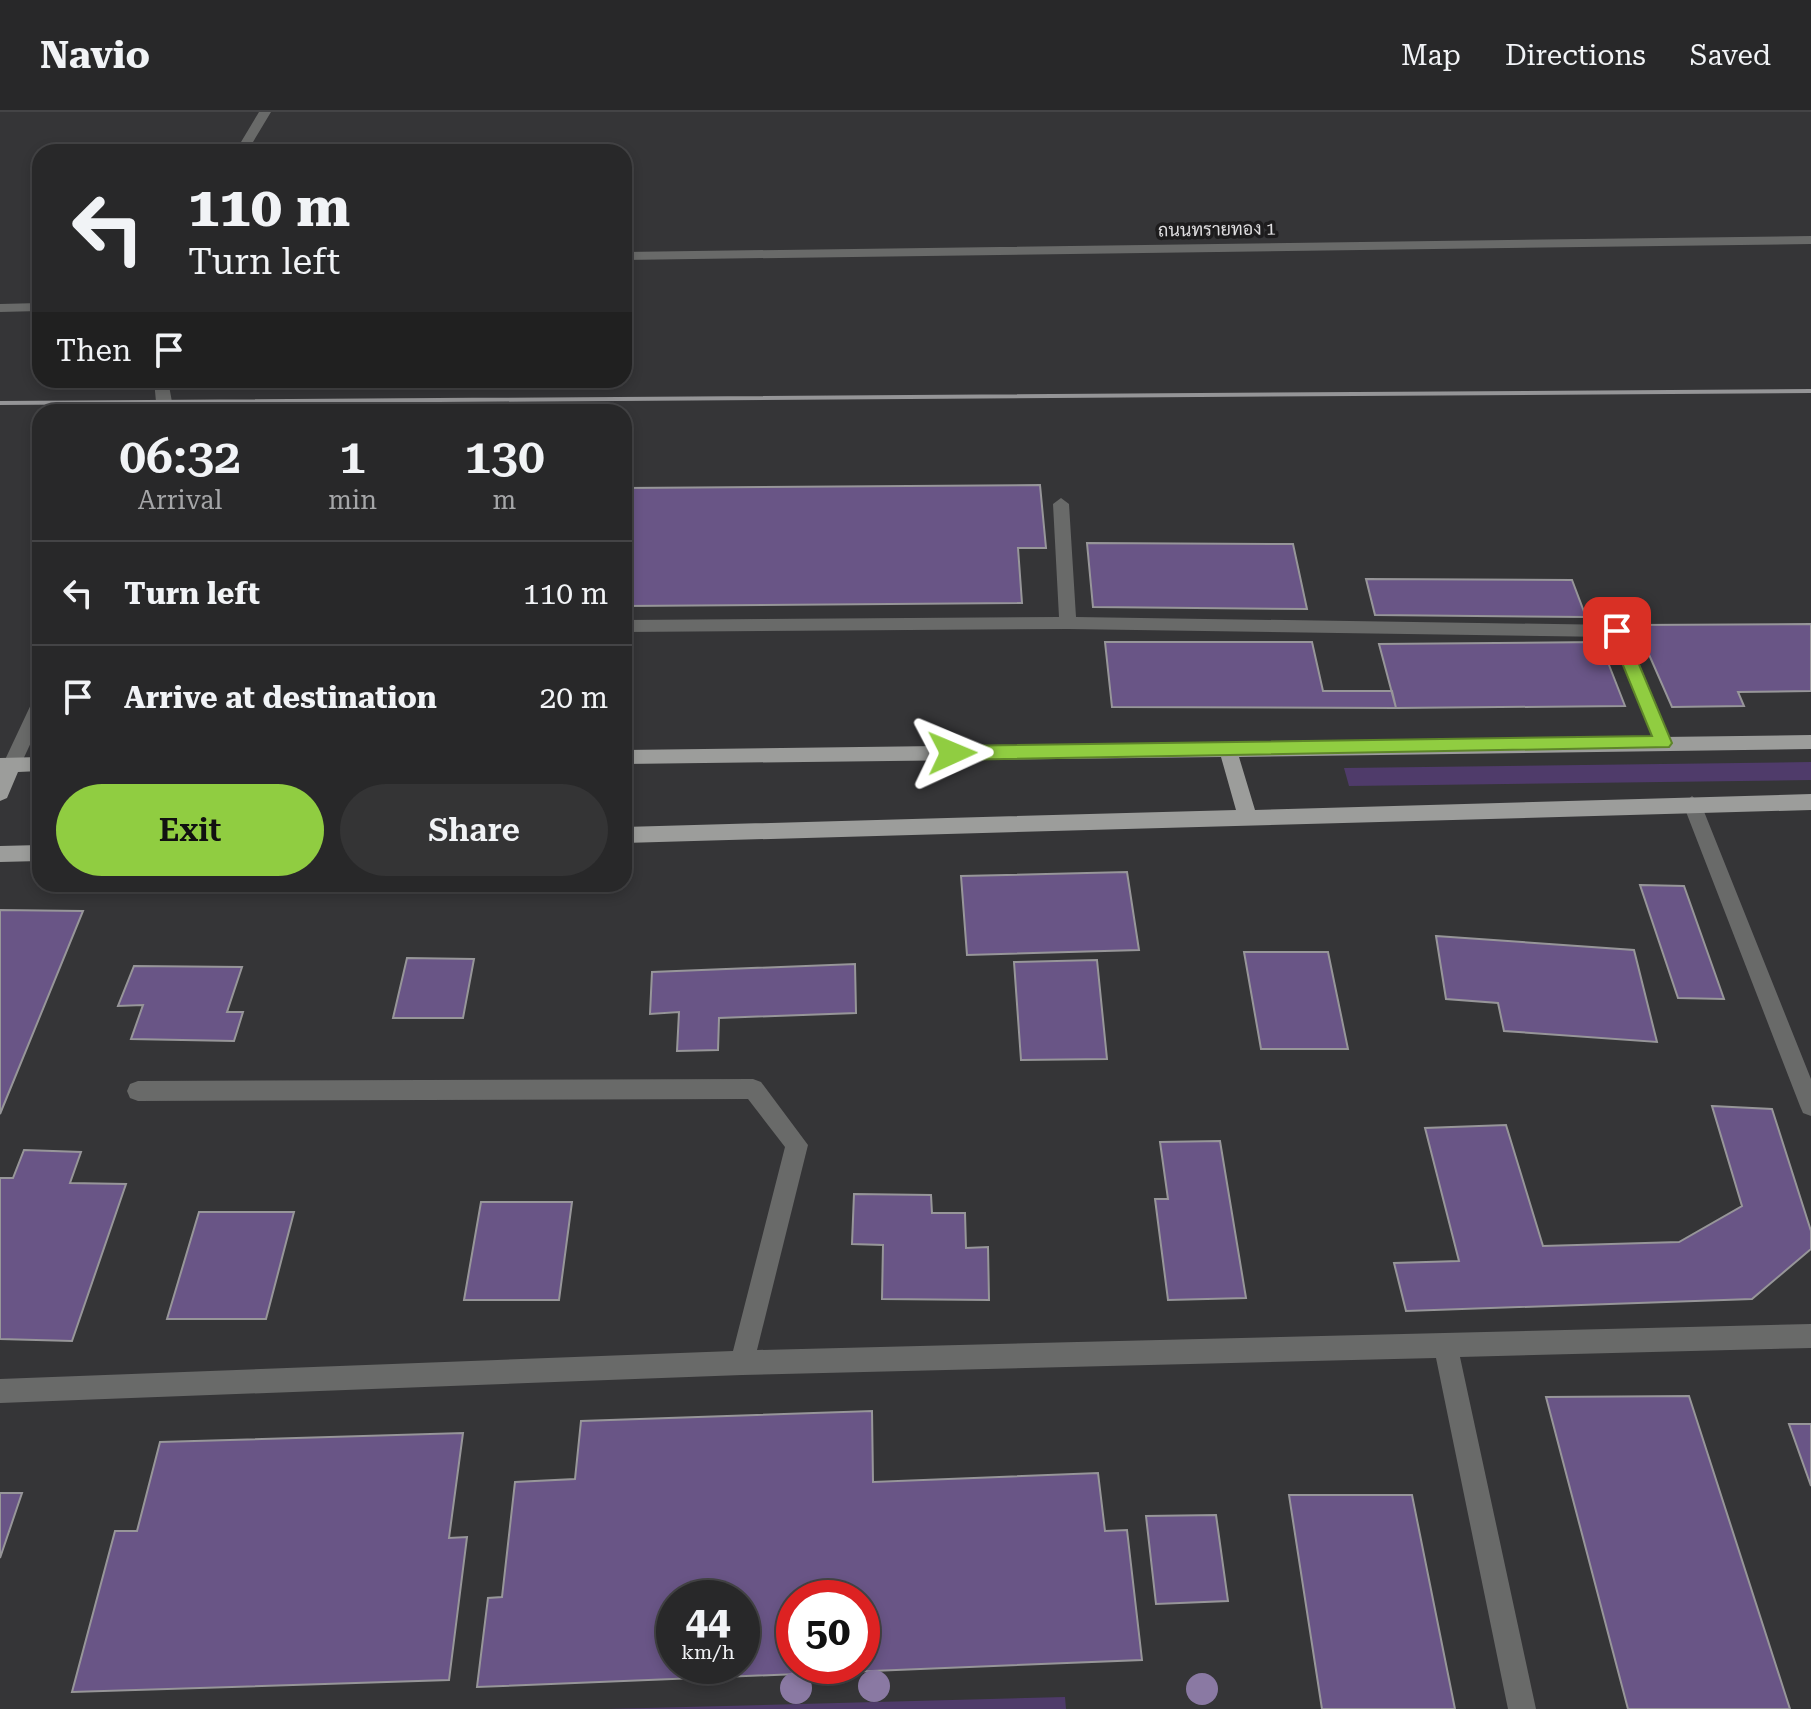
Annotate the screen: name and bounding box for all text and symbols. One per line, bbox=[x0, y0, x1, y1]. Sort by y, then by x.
text: Navio bbox=[40, 33, 150, 77]
text: Map bbox=[1401, 39, 1461, 72]
text: Directions bbox=[1505, 39, 1646, 72]
text: Saved bbox=[1690, 39, 1771, 72]
text: 110 m bbox=[188, 174, 350, 240]
icon: left bbox=[56, 176, 160, 280]
street label: ถนนทรายทอง 1 bbox=[1158, 217, 1276, 241]
text: Turn left bbox=[188, 241, 340, 283]
icon: arrive bbox=[147, 328, 191, 372]
text: Then bbox=[56, 333, 131, 368]
text: 06:32 bbox=[119, 429, 241, 485]
text: 1 bbox=[339, 429, 366, 485]
text: 130 bbox=[464, 429, 545, 485]
text: Arrival bbox=[138, 485, 222, 515]
text: min bbox=[328, 485, 377, 515]
text: m bbox=[493, 485, 516, 515]
icon: left bbox=[56, 571, 100, 615]
text: Turn left bbox=[124, 576, 260, 611]
text: 110 m bbox=[523, 576, 608, 611]
pin bbox=[1583, 597, 1651, 665]
icon: arrive bbox=[1595, 609, 1639, 653]
icon: arrive bbox=[56, 675, 100, 719]
text: Arrive at destination bbox=[124, 680, 437, 715]
text: 20 m bbox=[539, 680, 608, 715]
position arrow bbox=[910, 711, 994, 795]
button: Exit bbox=[56, 784, 324, 876]
button: Share bbox=[340, 784, 608, 876]
speed limit sign: 50 bbox=[776, 1580, 880, 1684]
text: 44 bbox=[686, 1598, 730, 1645]
text: km/h bbox=[681, 1640, 735, 1664]

